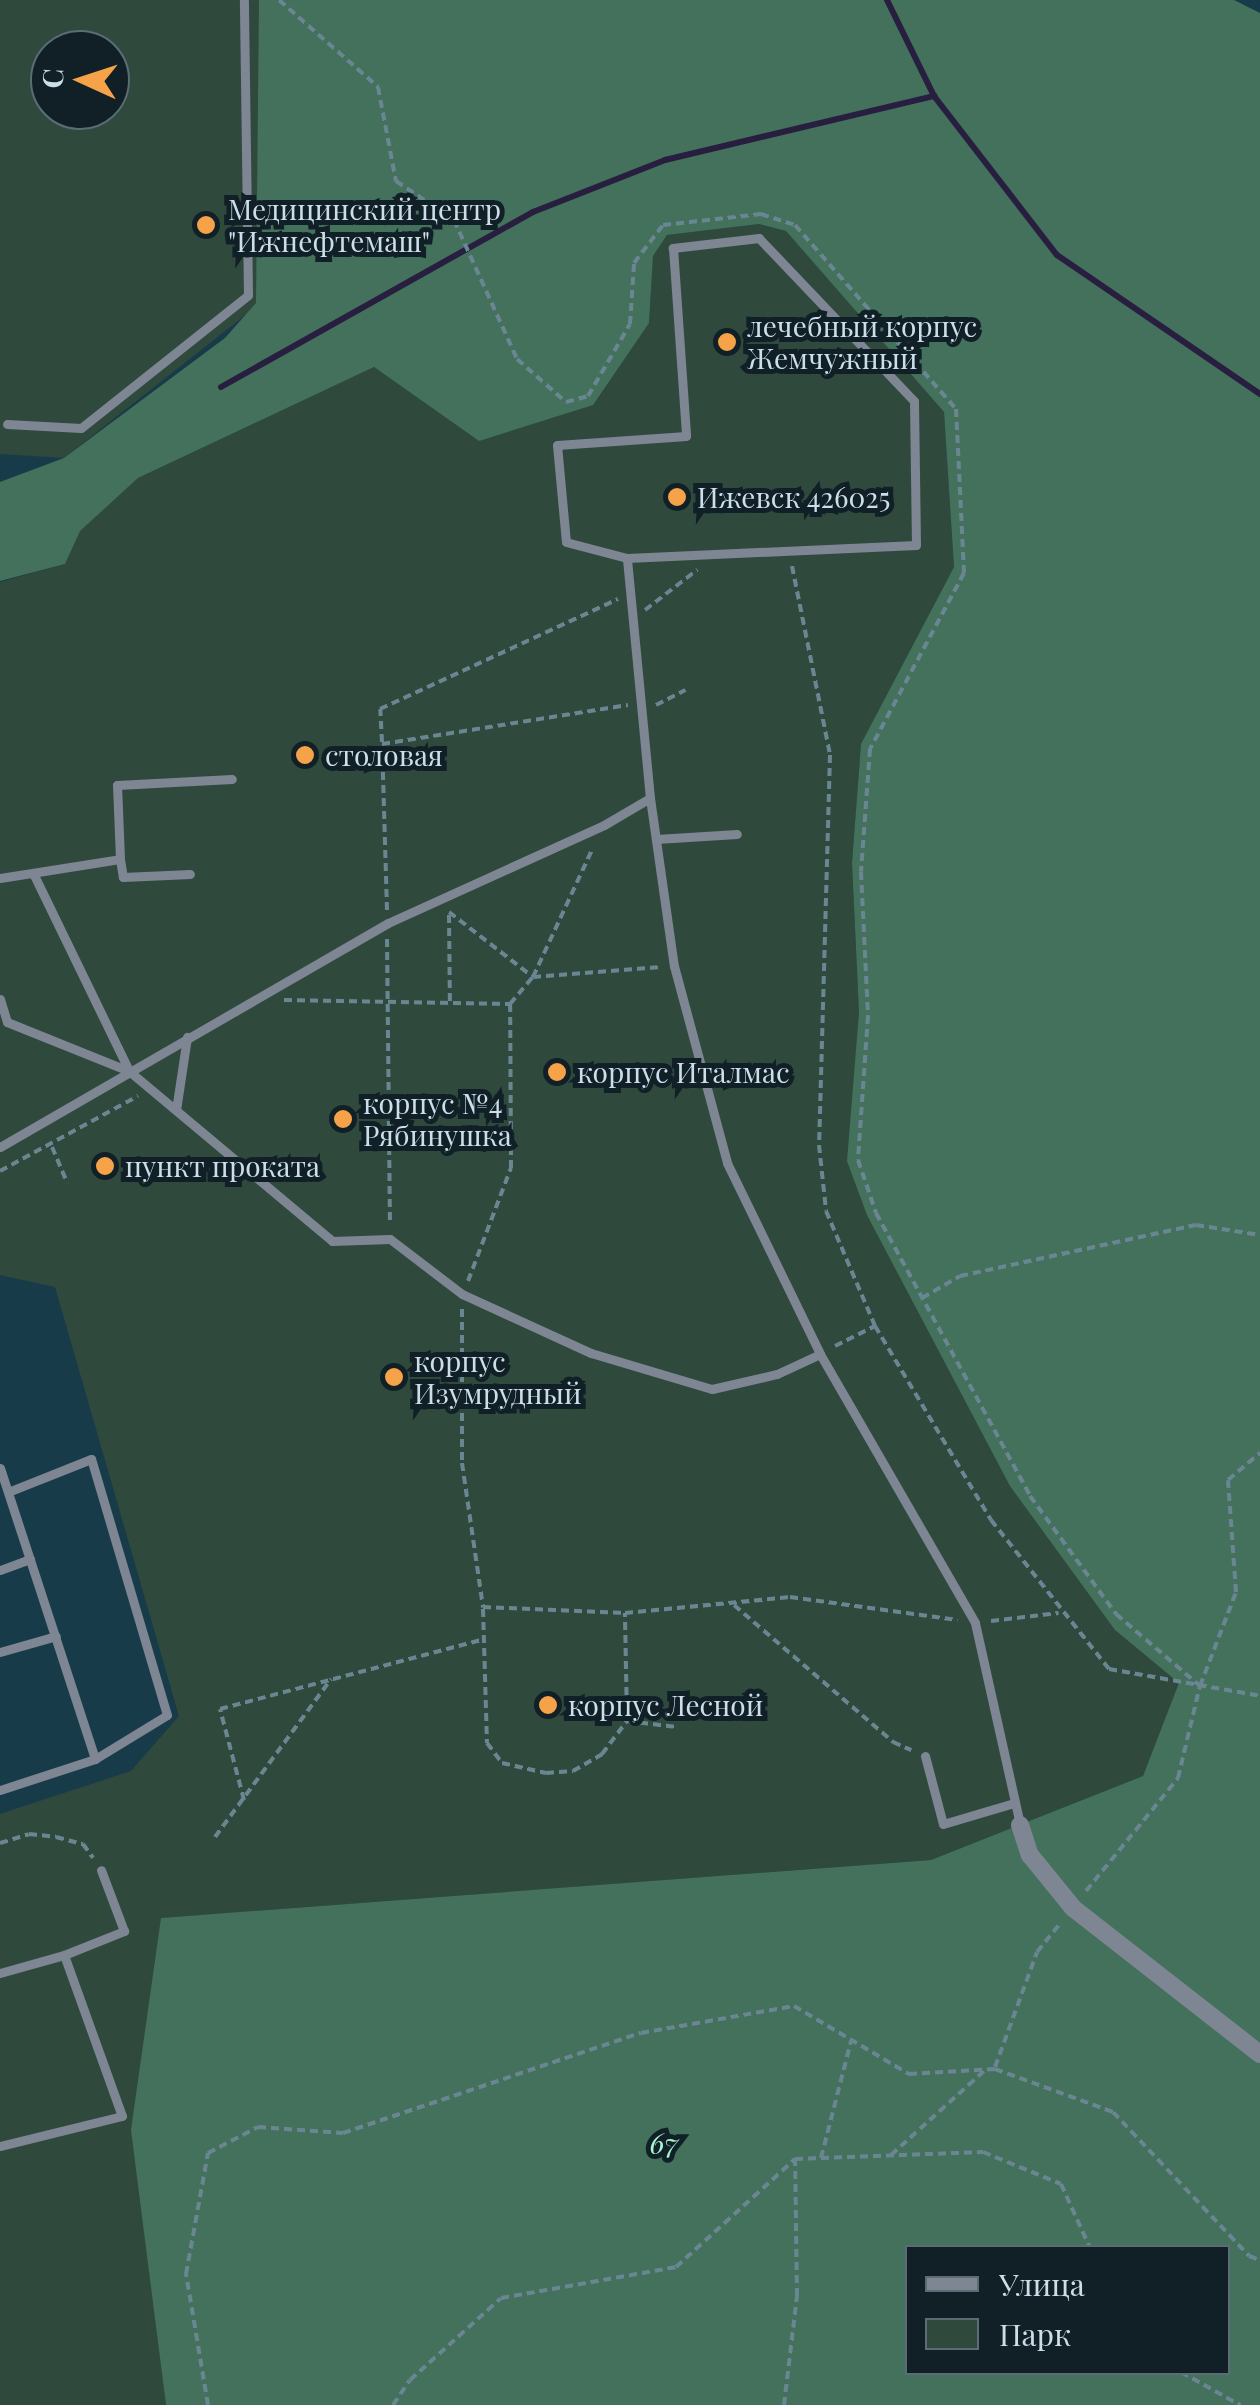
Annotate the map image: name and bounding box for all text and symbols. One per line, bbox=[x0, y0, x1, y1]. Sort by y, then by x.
north arrow bbox=[30, 30, 130, 130]
text: С bbox=[33, 68, 71, 89]
place label: Медицинский центр "Ижнефтемаш" bbox=[228, 192, 501, 258]
marker: Медицинский центр "Ижнефтемаш" bbox=[193, 212, 219, 238]
place label: лечебный корпус Жемчужный bbox=[747, 309, 977, 375]
marker: лечебный корпус Жемчужный bbox=[716, 331, 738, 353]
place label: Ижевск 426025 bbox=[697, 480, 891, 514]
marker: Ижевск 426025 bbox=[666, 486, 688, 508]
place label: столовая bbox=[325, 738, 443, 772]
marker: столовая bbox=[294, 744, 316, 766]
place label: корпус Италмас bbox=[577, 1055, 790, 1089]
marker: корпус Италмас bbox=[546, 1061, 568, 1083]
place label: корпус №4 Рябинушка bbox=[363, 1086, 512, 1152]
marker: корпус №4 Рябинушка bbox=[332, 1108, 354, 1130]
place label: пункт проката bbox=[125, 1149, 320, 1183]
marker: пункт проката bbox=[94, 1155, 116, 1177]
place label: корпус Изумрудный bbox=[414, 1344, 581, 1410]
marker: корпус Изумрудный bbox=[383, 1366, 405, 1388]
place label: корпус Лесной bbox=[568, 1688, 763, 1722]
marker: корпус Лесной bbox=[537, 1694, 559, 1716]
park label: 67 bbox=[650, 2126, 678, 2160]
legend bbox=[905, 2245, 1230, 2375]
text: Улица bbox=[999, 2264, 1085, 2304]
text: Парк bbox=[999, 2314, 1071, 2354]

